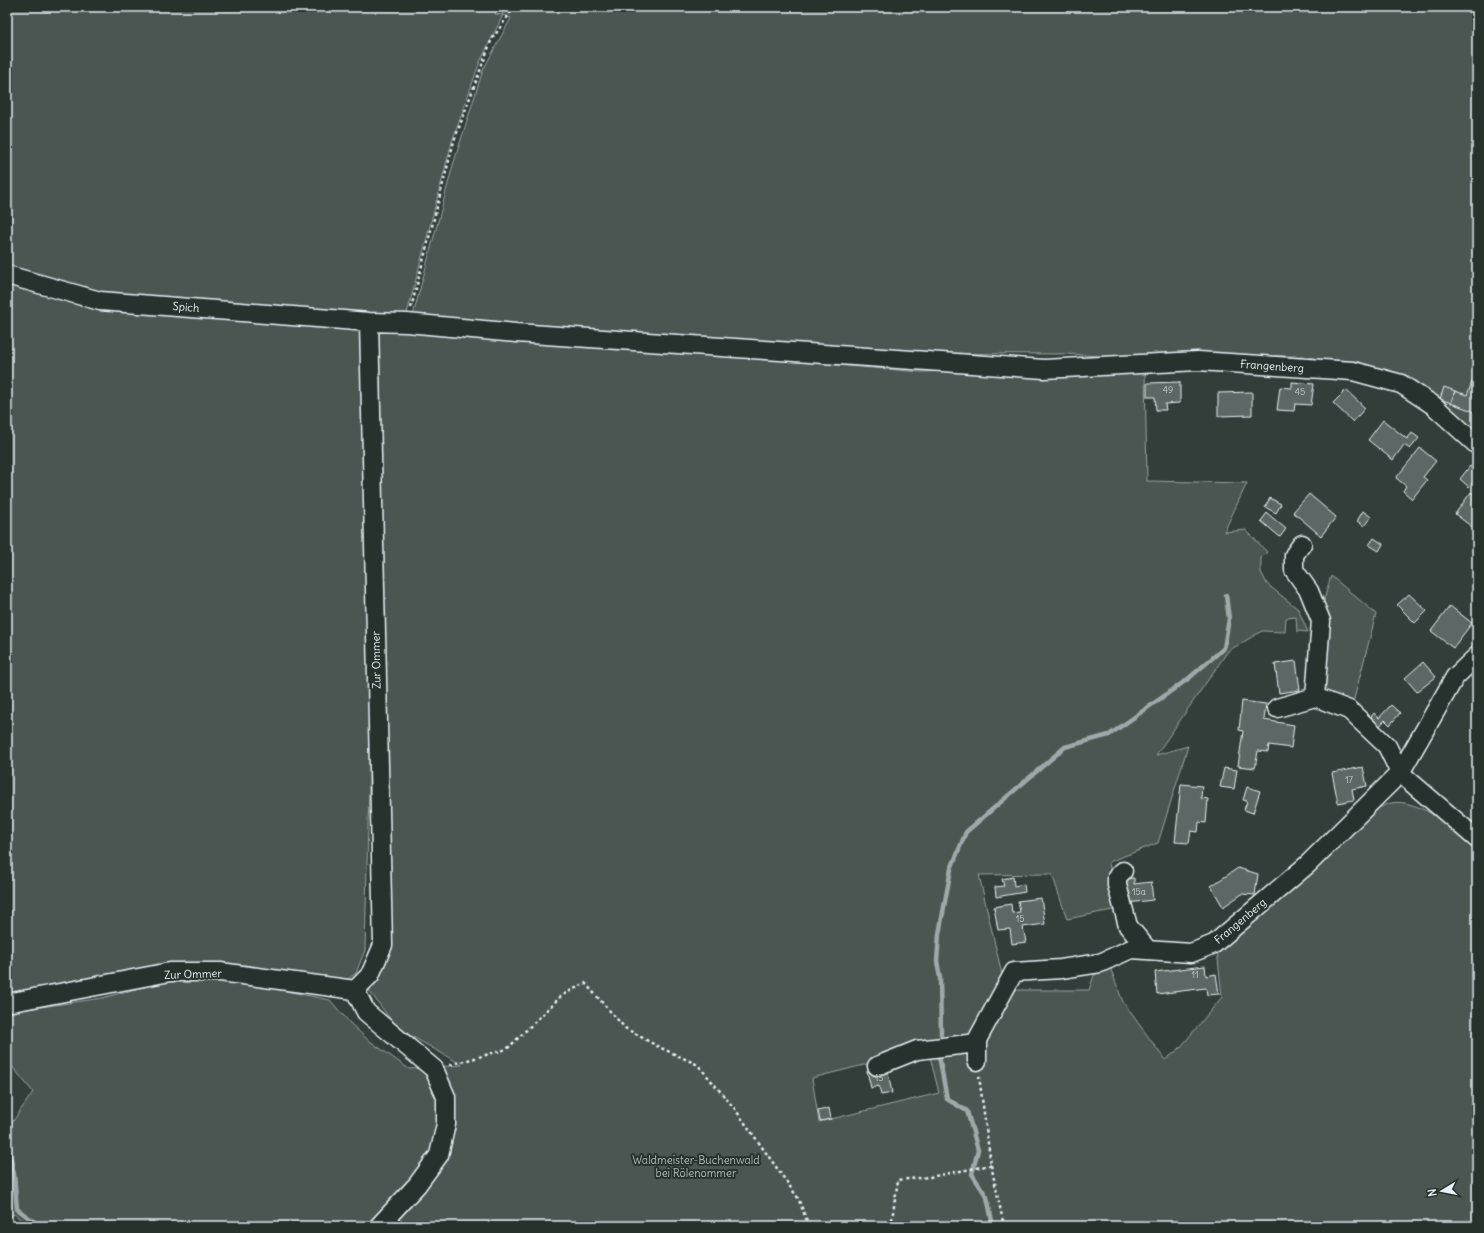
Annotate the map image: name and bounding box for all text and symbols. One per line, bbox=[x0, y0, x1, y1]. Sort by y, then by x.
street label: Spich bbox=[172, 299, 200, 315]
street label: Frangenberg bbox=[1240, 357, 1304, 375]
house number: 49 bbox=[1163, 384, 1173, 395]
house number: 45 bbox=[1295, 386, 1305, 397]
street label: Zur Ommer bbox=[368, 630, 384, 689]
house number: 17 bbox=[1345, 774, 1354, 785]
house number: 15a bbox=[1132, 886, 1146, 897]
street label: Frangenberg bbox=[1211, 895, 1269, 947]
house number: 15 bbox=[1016, 913, 1024, 924]
street label: Zur Ommer bbox=[164, 966, 223, 982]
house number: 11 bbox=[1191, 969, 1199, 980]
house number: 13 bbox=[875, 1072, 883, 1083]
park label: Waldmeister-Buchenwald bei Rölenommer bbox=[632, 1153, 760, 1180]
north arrow bbox=[1422, 1171, 1462, 1211]
text: N bbox=[1425, 1188, 1440, 1198]

